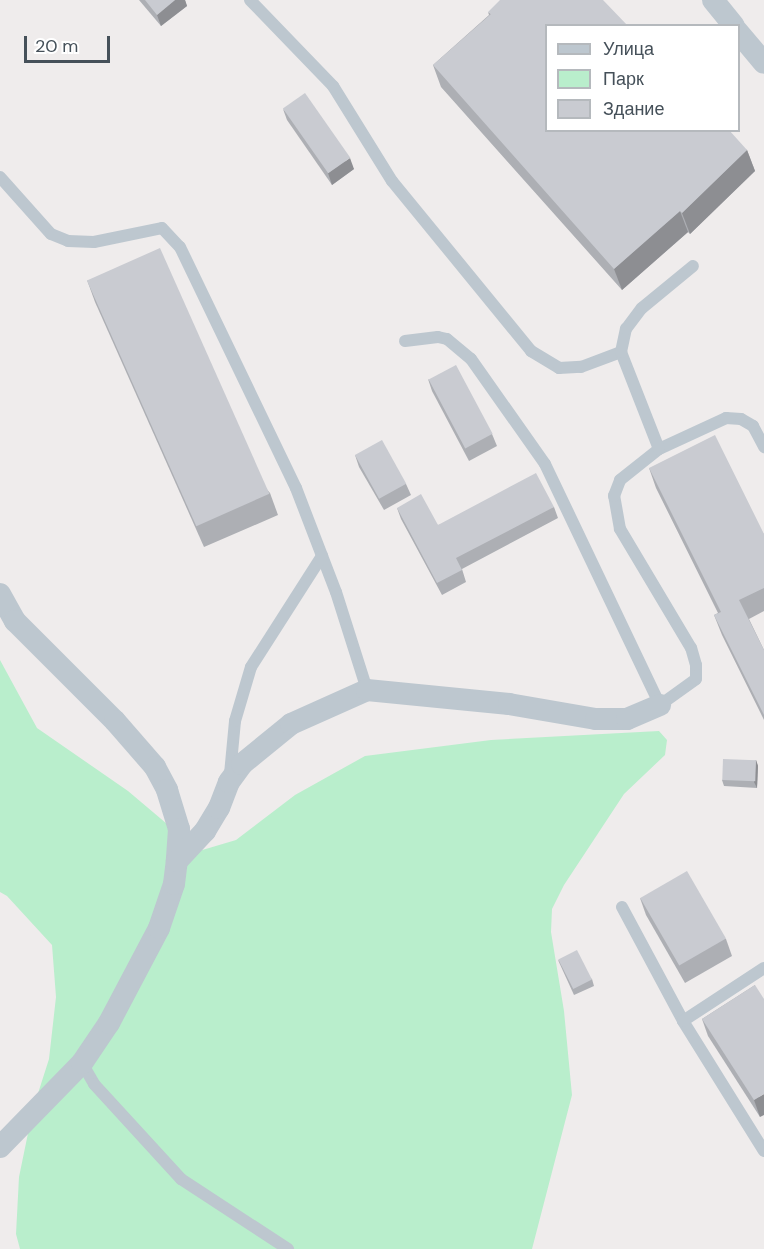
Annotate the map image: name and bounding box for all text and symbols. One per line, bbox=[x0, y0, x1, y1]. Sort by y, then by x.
scale bar bbox=[27, 24, 112, 62]
legend bbox=[545, 24, 740, 132]
text: 20 m bbox=[35, 34, 78, 58]
text: Улица bbox=[603, 37, 654, 61]
text: Парк bbox=[603, 67, 644, 91]
text: Здание bbox=[603, 97, 664, 121]

